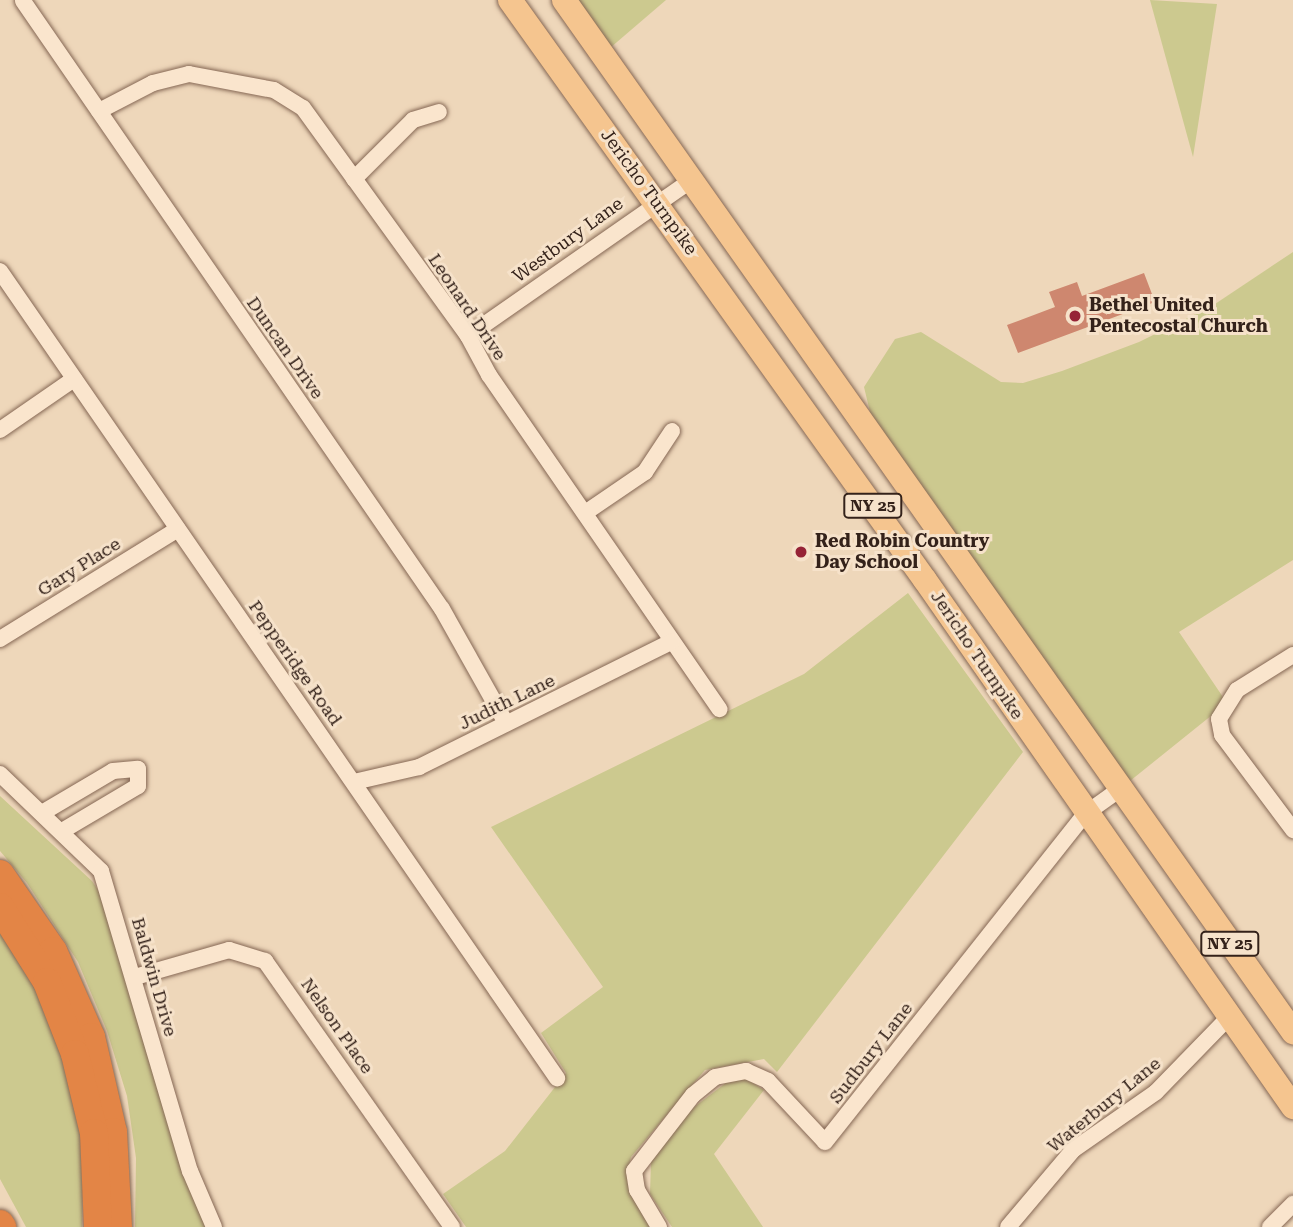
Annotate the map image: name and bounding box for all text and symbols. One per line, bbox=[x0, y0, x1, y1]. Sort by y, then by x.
street label: Jericho Turnpike bbox=[596, 125, 702, 259]
street label: Westbury Lane bbox=[509, 193, 627, 287]
street label: Leonard Drive bbox=[423, 250, 511, 364]
street label: Duncan Drive bbox=[242, 293, 328, 403]
place label: Bethel United Pentecostal Church bbox=[1089, 295, 1268, 338]
marker: Bethel United Pentecostal Church bbox=[1067, 308, 1083, 324]
road number: NY 25 bbox=[843, 494, 903, 519]
place label: Red Robin Country Day School bbox=[815, 531, 989, 574]
street label: Gary Place bbox=[34, 533, 124, 601]
marker: Red Robin Country Day School bbox=[793, 544, 809, 560]
street label: Jericho Turnpike bbox=[926, 587, 1028, 723]
street label: Pepperidge Road bbox=[244, 596, 346, 730]
street label: Judith Lane bbox=[456, 670, 558, 734]
street label: Baldwin Drive bbox=[127, 915, 181, 1039]
road number: NY 25 bbox=[1200, 932, 1260, 956]
street label: Nelson Place bbox=[296, 974, 378, 1078]
street label: Sudbury Lane bbox=[825, 998, 917, 1108]
street label: Waterbury Lane bbox=[1043, 1053, 1165, 1157]

